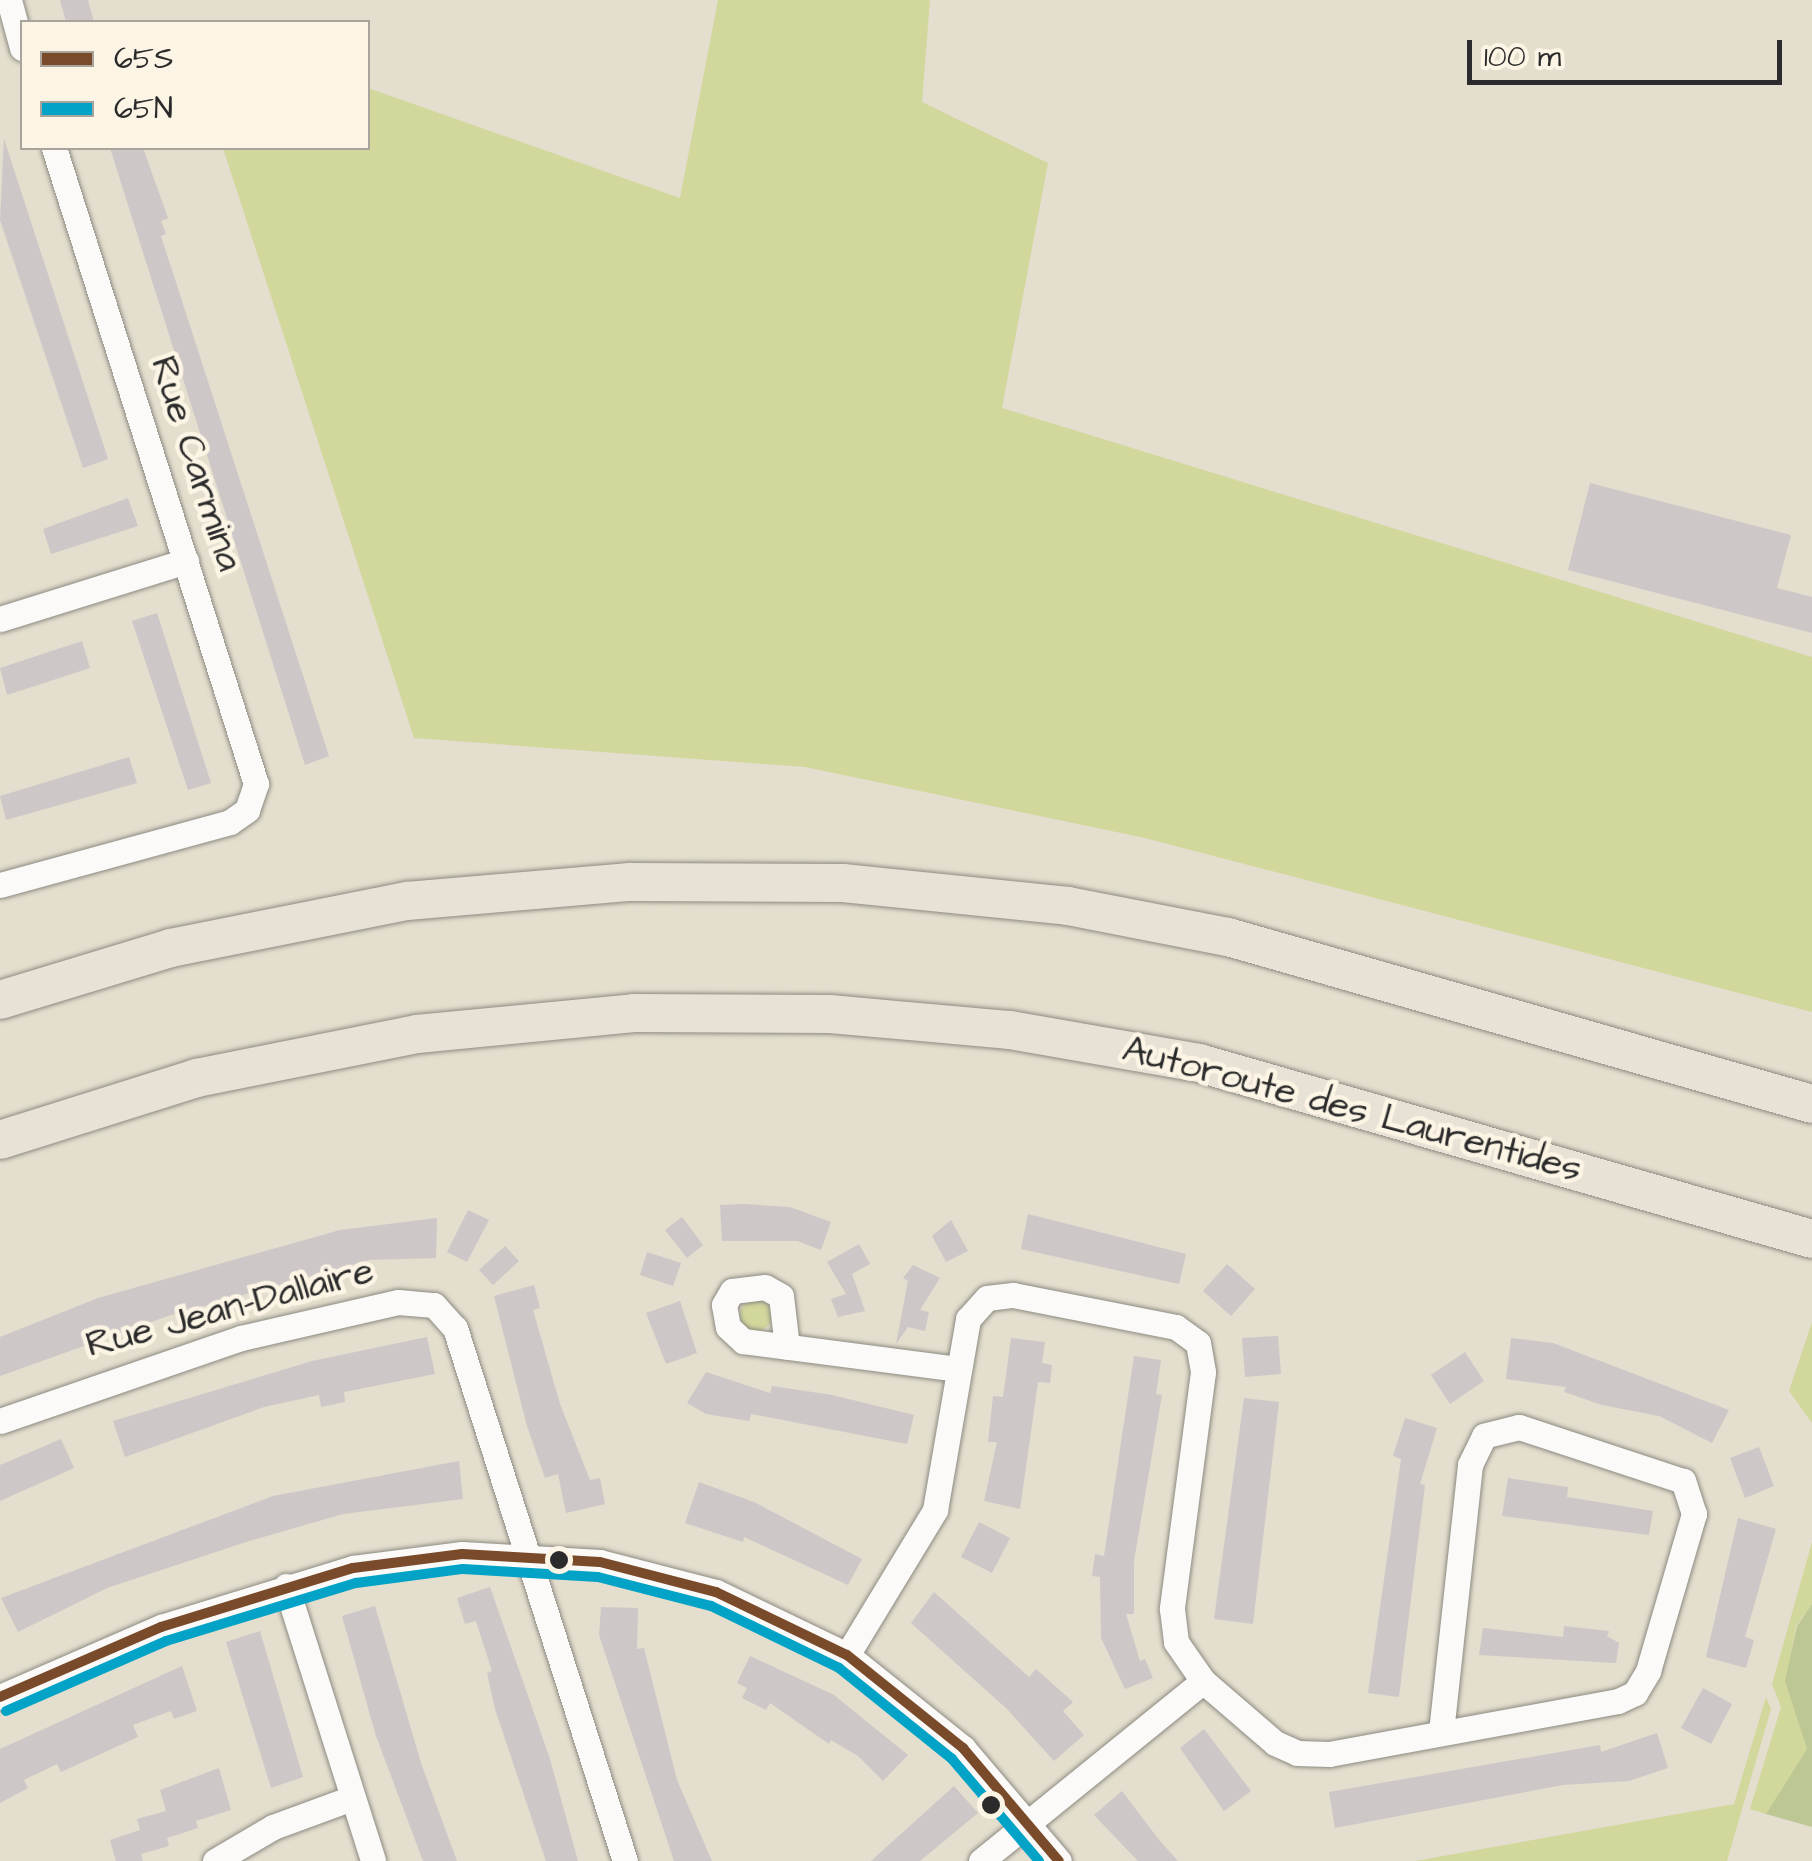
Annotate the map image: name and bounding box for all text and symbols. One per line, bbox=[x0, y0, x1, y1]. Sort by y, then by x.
legend bbox=[20, 20, 370, 150]
scale bar bbox=[1472, 20, 1787, 82]
text: 100 m bbox=[1484, 36, 1561, 78]
text: 65S bbox=[114, 38, 173, 80]
text: 65N bbox=[114, 88, 173, 130]
street label: Rue Carmina bbox=[139, 351, 251, 577]
street label: Autoroute des Laurentides bbox=[1118, 1027, 1586, 1193]
street label: Rue Jean-Dallaire bbox=[81, 1249, 379, 1369]
unlabelled marker bbox=[549, 1550, 569, 1570]
unlabelled marker bbox=[981, 1795, 1001, 1815]

